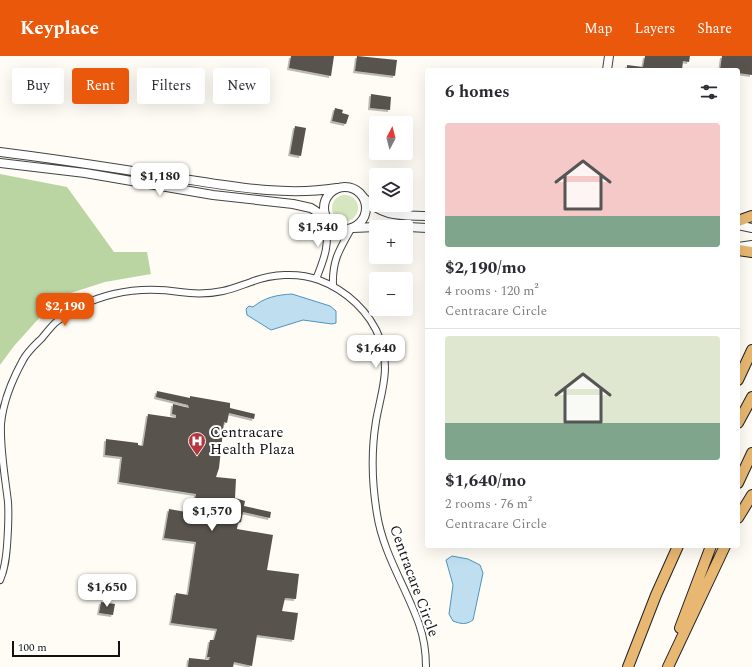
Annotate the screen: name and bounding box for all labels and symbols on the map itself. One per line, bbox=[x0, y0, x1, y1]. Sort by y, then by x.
north arrow bbox=[369, 116, 413, 160]
pin: $1,180 bbox=[127, 163, 193, 197]
pin: $1,540 bbox=[285, 214, 351, 248]
pin: $2,190 bbox=[32, 293, 98, 327]
pin: $1,640 bbox=[343, 335, 409, 369]
place label: Centracare Health Plaza bbox=[210, 421, 295, 461]
hospital icon: Centracare Health Plaza bbox=[187, 431, 207, 456]
pin: $1,570 bbox=[179, 498, 245, 532]
street label: Centracare Circle bbox=[383, 522, 445, 640]
pin: $1,650 bbox=[74, 574, 140, 608]
scale bar bbox=[12, 639, 120, 658]

